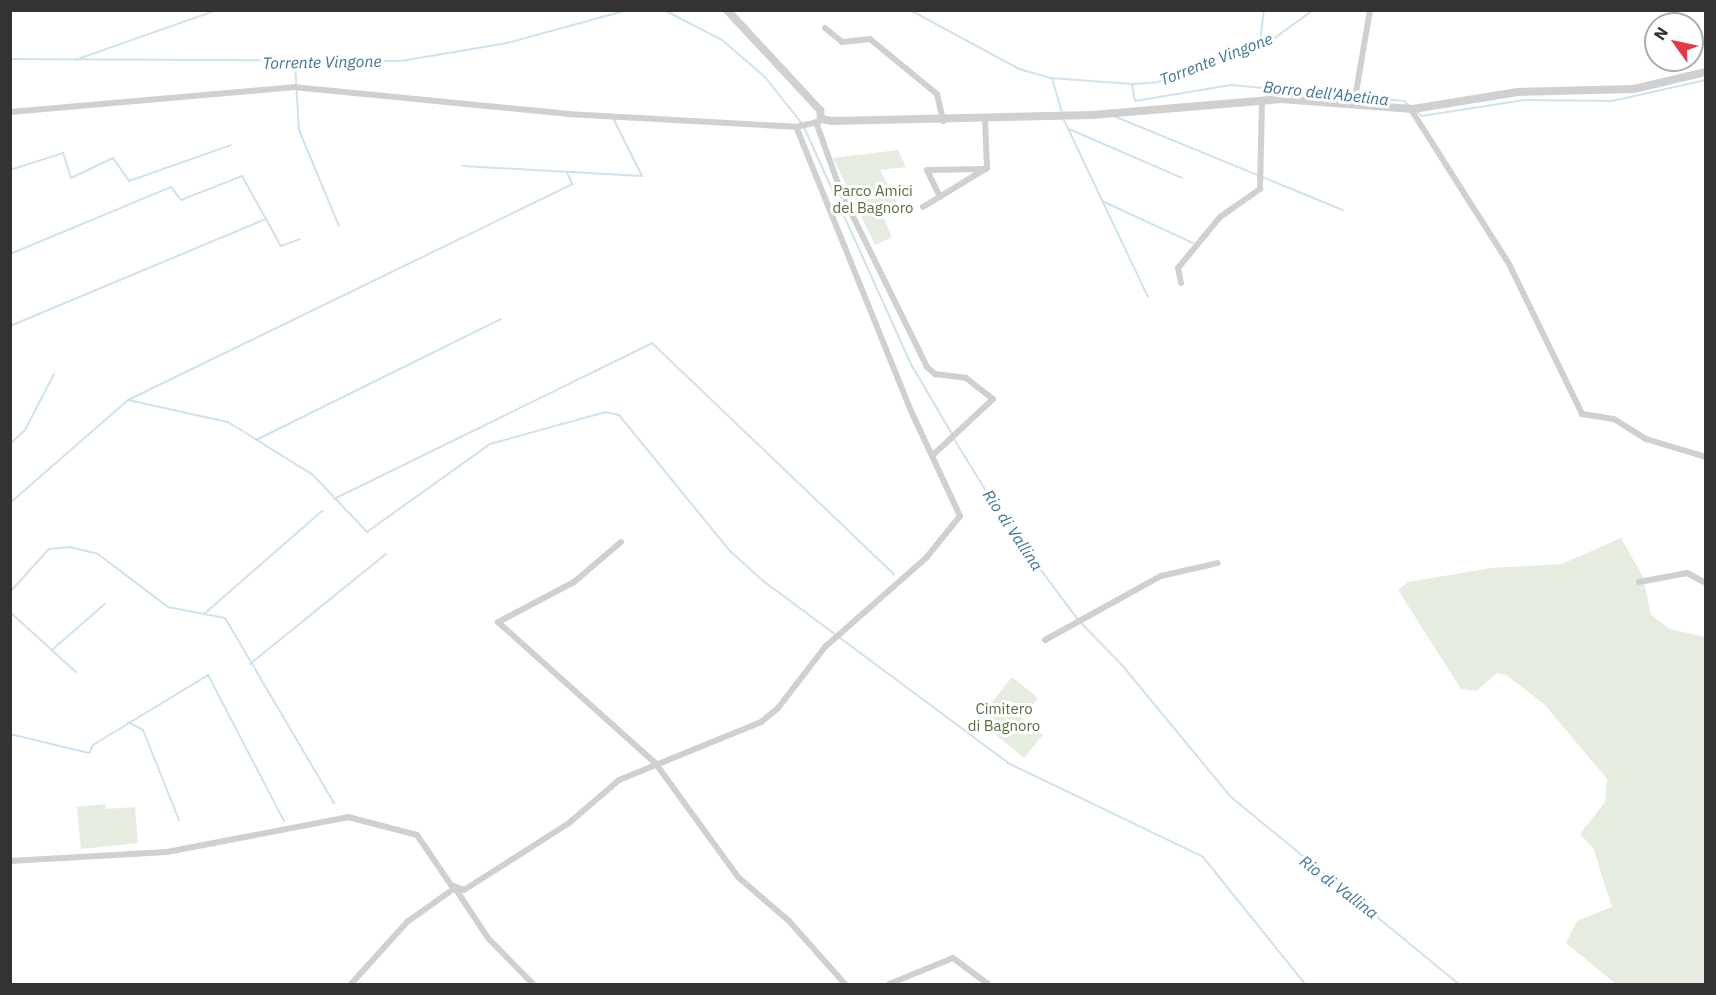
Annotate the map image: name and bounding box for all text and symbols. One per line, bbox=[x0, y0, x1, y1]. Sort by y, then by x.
north arrow bbox=[1644, 12, 1704, 72]
text: N bbox=[1649, 23, 1672, 44]
water label: Torrente Vingone bbox=[1157, 29, 1275, 89]
water label: Torrente Vingone bbox=[262, 51, 382, 73]
water label: Borro dell'Abetina bbox=[1262, 77, 1390, 109]
park label: Parco Amici del Bagnoro bbox=[832, 181, 914, 216]
water label: Rio di Vallina bbox=[979, 486, 1047, 574]
park label: Cimitero di Bagnoro bbox=[968, 699, 1040, 734]
water label: Rio di Vallina bbox=[1296, 851, 1382, 923]

